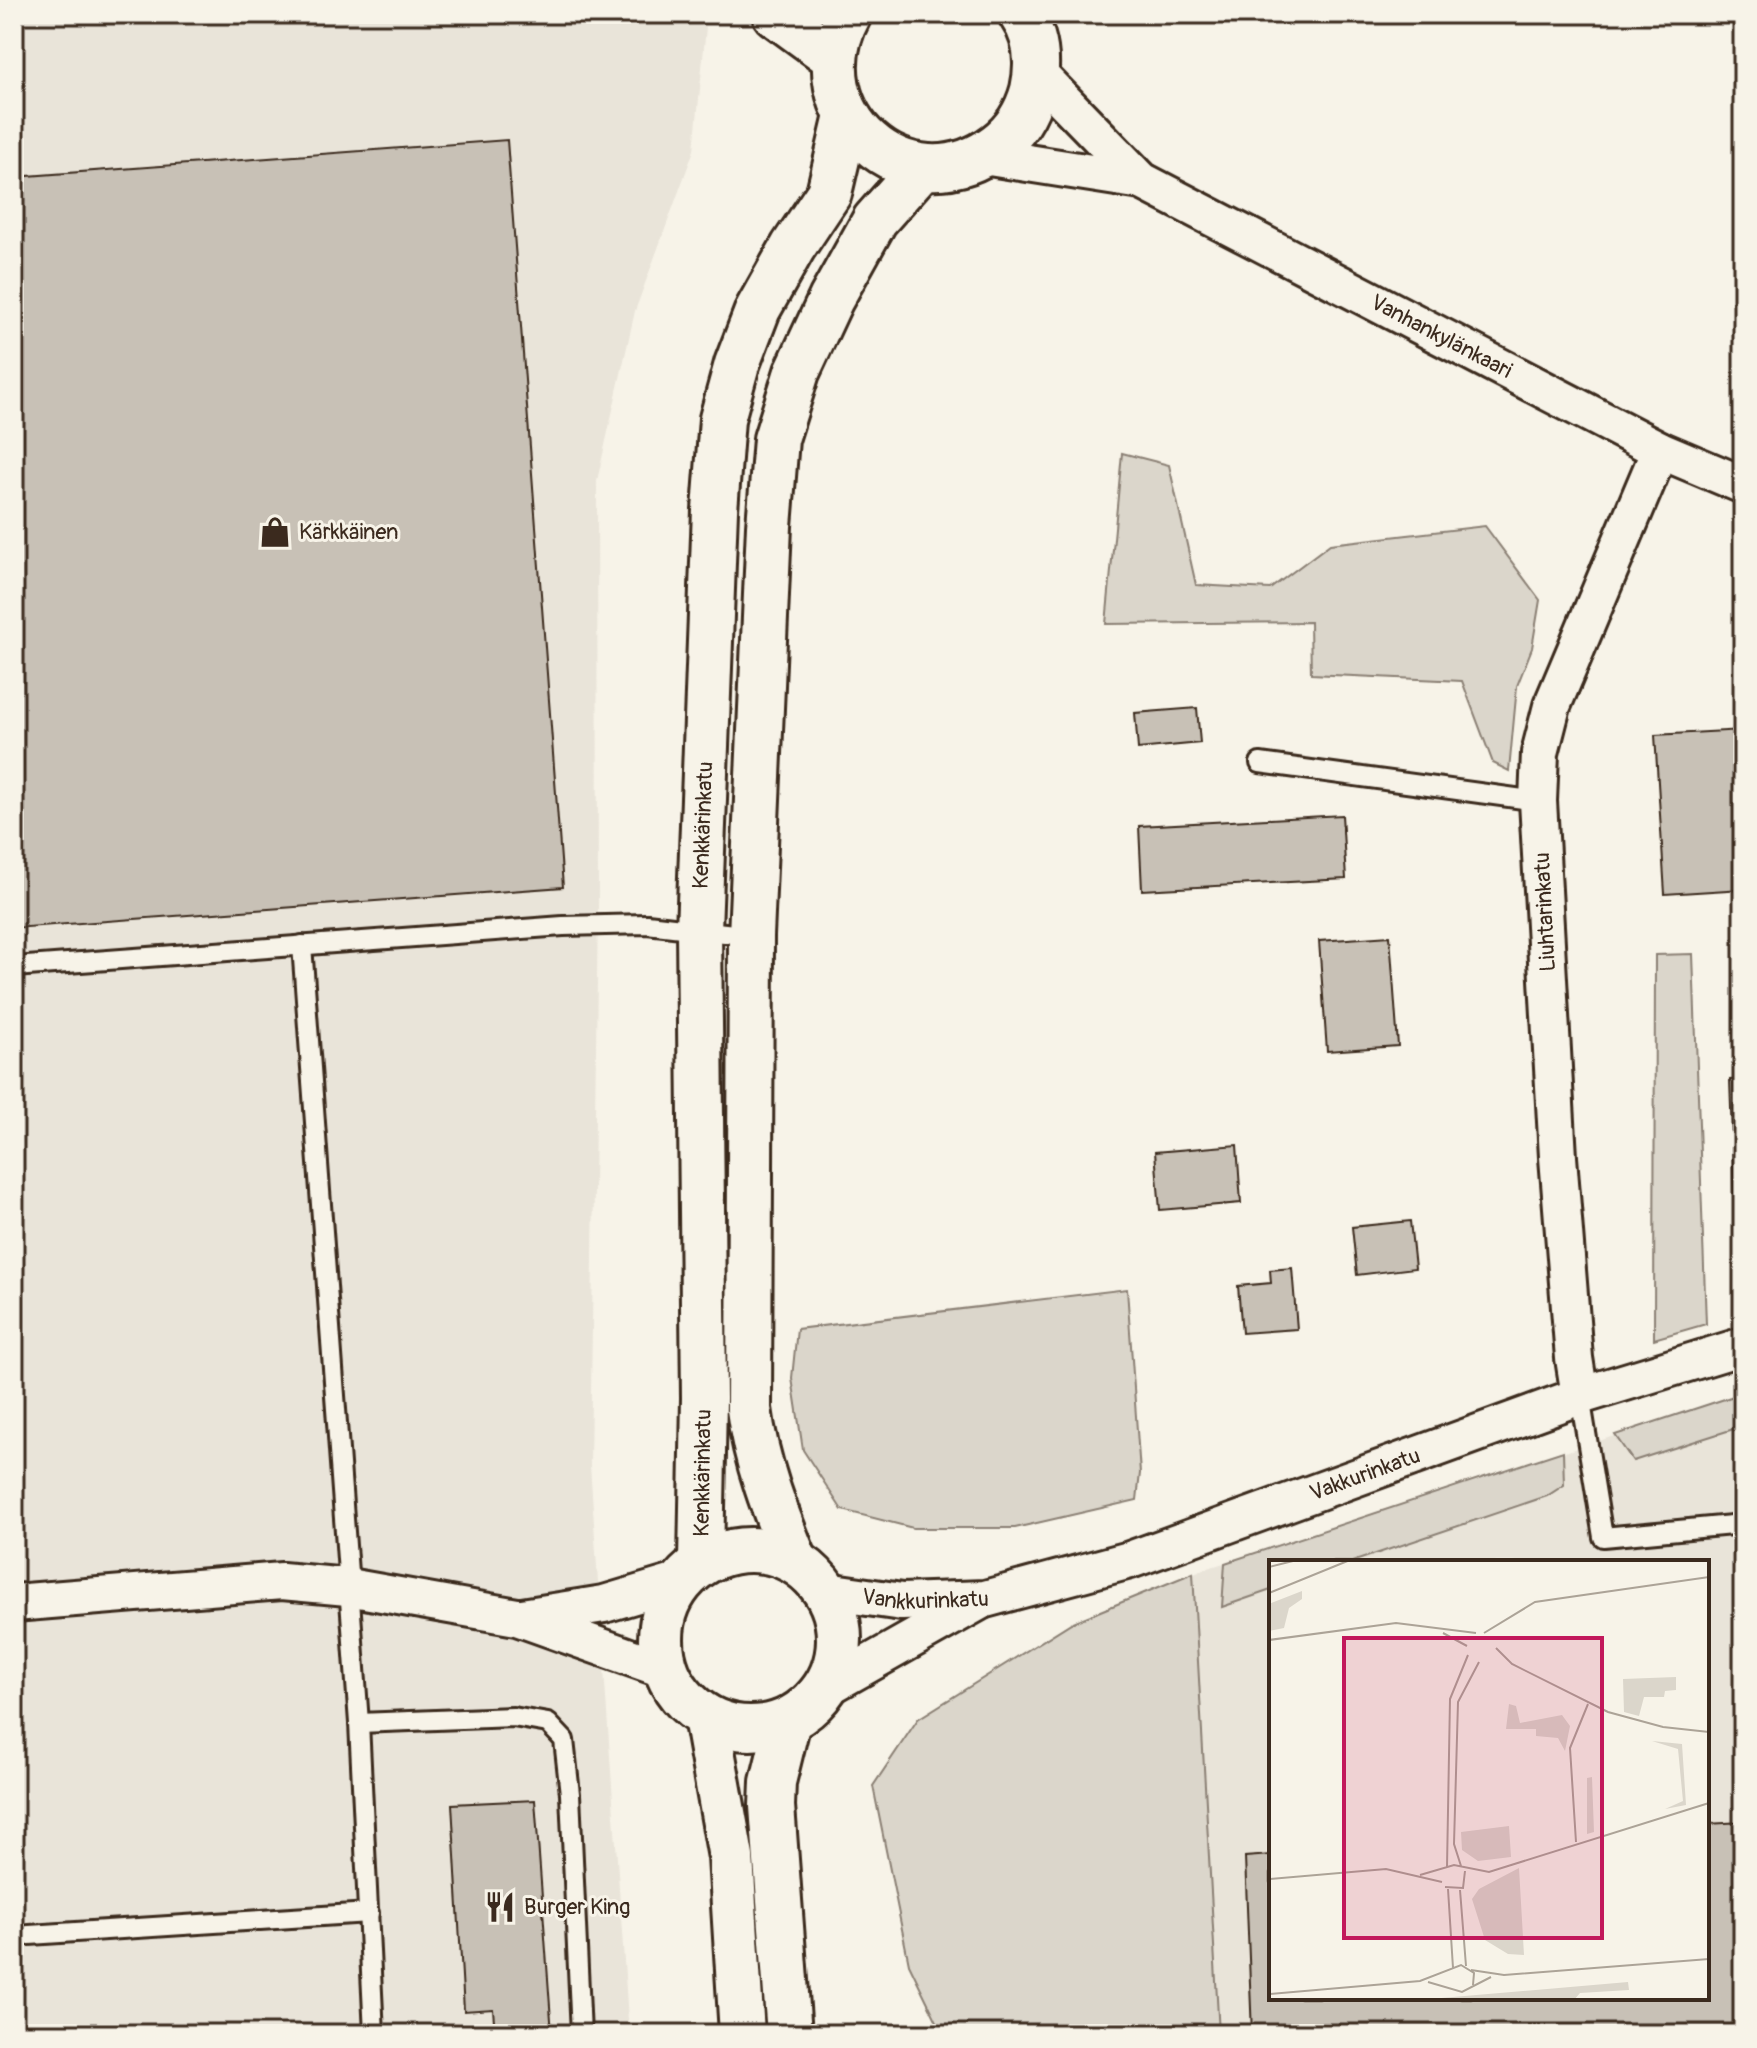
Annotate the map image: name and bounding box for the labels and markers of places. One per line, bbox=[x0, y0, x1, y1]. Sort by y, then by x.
shop icon: Kärkkäinen bbox=[258, 515, 292, 549]
place label: Kärkkäinen bbox=[299, 518, 398, 546]
restaurant icon: Burger King bbox=[483, 1890, 517, 1924]
place label: Burger King bbox=[524, 1893, 630, 1921]

